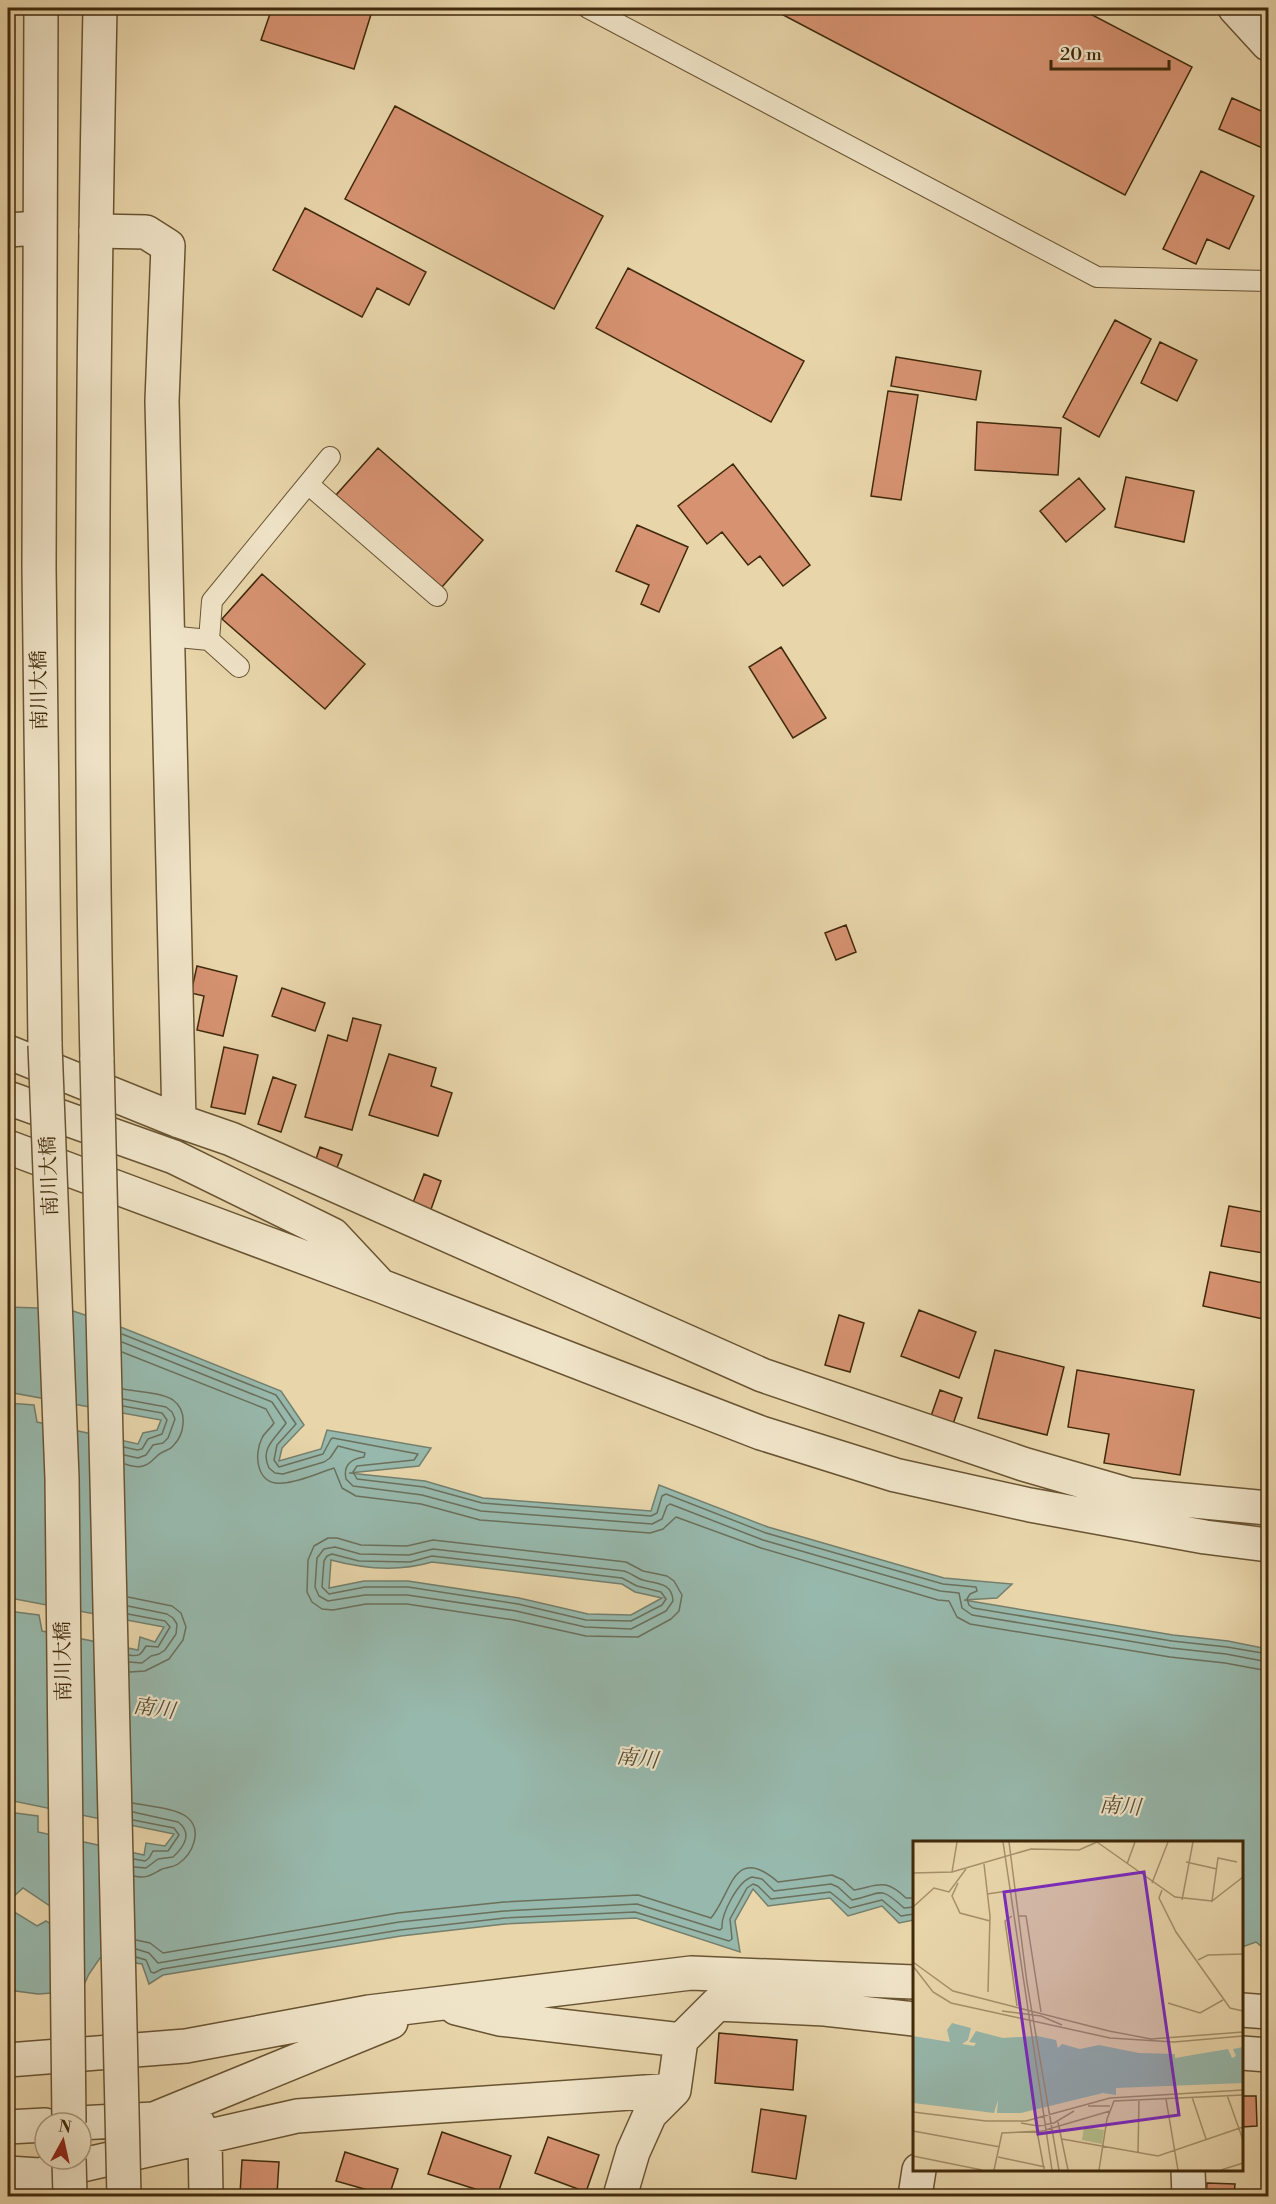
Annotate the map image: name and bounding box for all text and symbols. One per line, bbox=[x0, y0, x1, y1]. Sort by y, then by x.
scale bar bbox=[1051, 33, 1170, 71]
text: 20 m bbox=[1060, 43, 1102, 66]
street label: 南川大橋 bbox=[27, 650, 53, 730]
street label: 南川大橋 bbox=[36, 1136, 64, 1216]
street label: 南川大橋 bbox=[51, 1621, 77, 1701]
water label: 南川 bbox=[131, 1693, 179, 1725]
water label: 南川 bbox=[615, 1744, 661, 1775]
water label: 南川 bbox=[1098, 1793, 1144, 1822]
inset map bbox=[913, 1841, 1243, 2171]
north arrow bbox=[33, 2111, 93, 2171]
text: N bbox=[57, 2116, 73, 2138]

